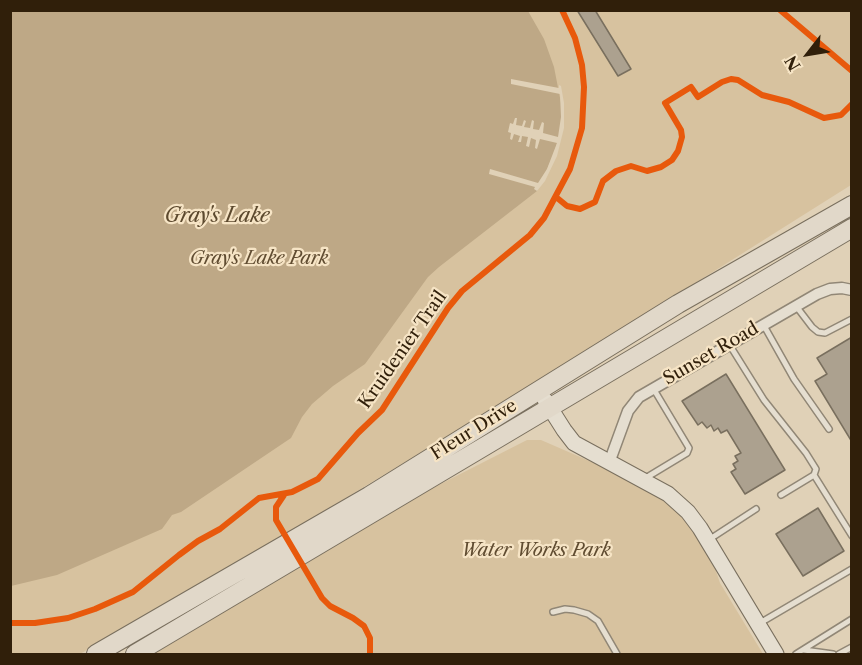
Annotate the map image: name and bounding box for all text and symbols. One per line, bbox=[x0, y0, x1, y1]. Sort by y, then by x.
north arrow bbox=[778, 24, 838, 84]
text: N bbox=[780, 52, 805, 74]
water label: Gray's Lake bbox=[164, 204, 270, 228]
park label: Gray's Lake Park bbox=[190, 248, 328, 270]
street label: Kruidenier Trail bbox=[354, 287, 452, 413]
street label: Sunset Road bbox=[659, 318, 763, 390]
street label: Fleur Drive bbox=[427, 395, 521, 465]
park label: Water Works Park bbox=[461, 540, 611, 562]

